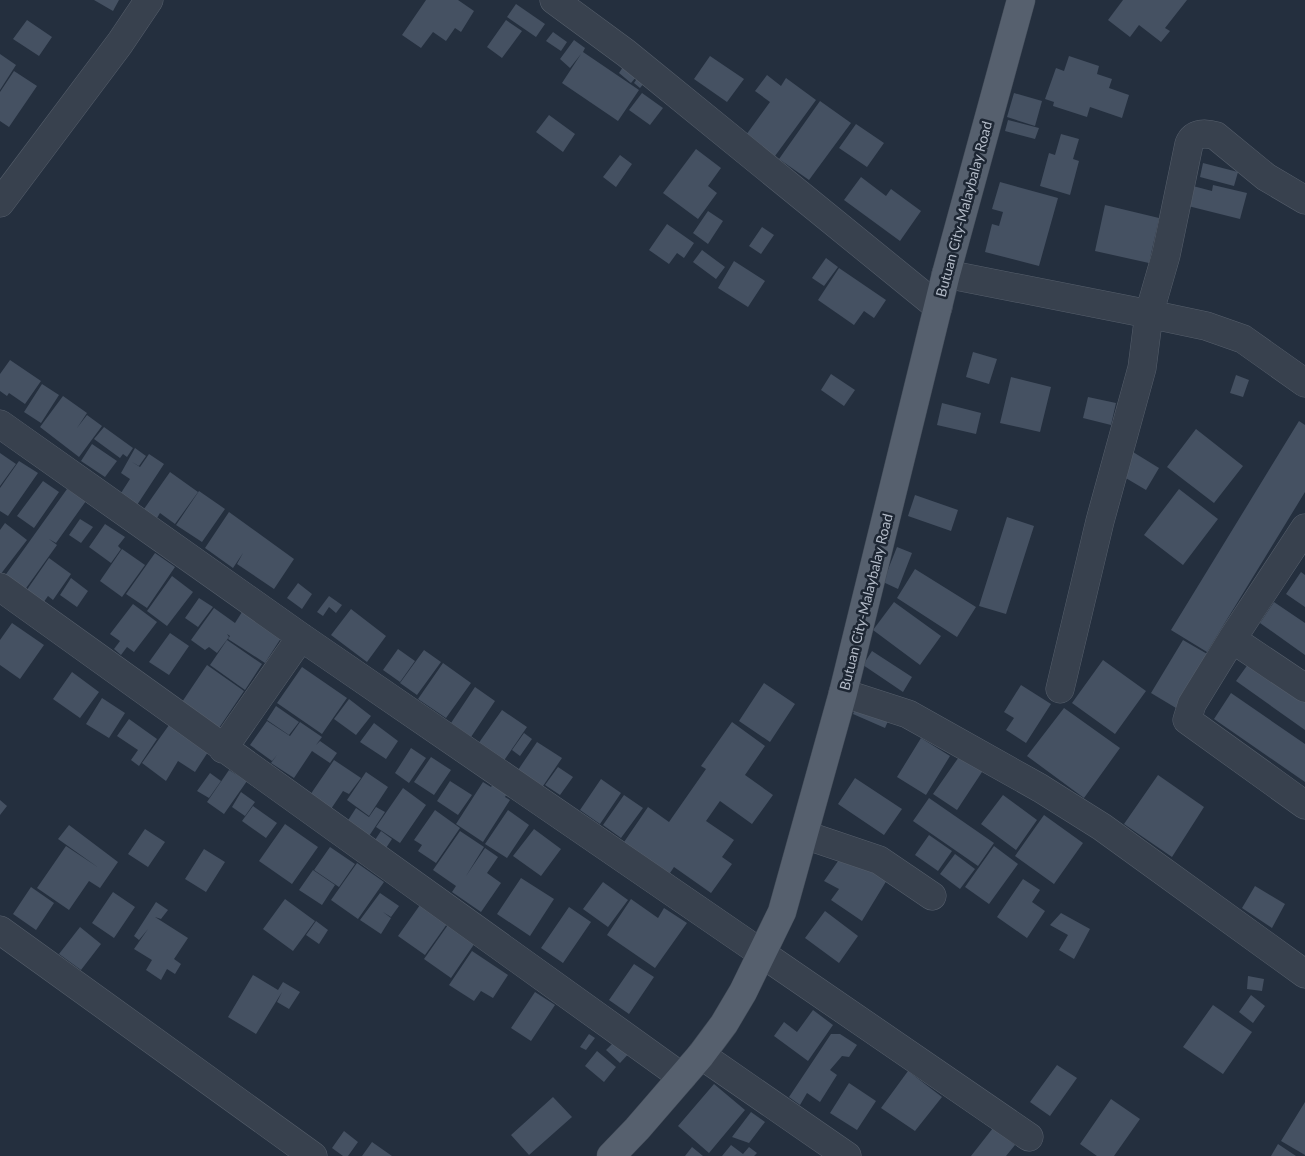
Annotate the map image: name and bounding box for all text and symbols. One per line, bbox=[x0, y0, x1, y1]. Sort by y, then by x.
street label: Butuan City-Malaybalay Road bbox=[932, 119, 995, 299]
street label: Butuan City-Malaybalay Road bbox=[835, 512, 896, 692]

